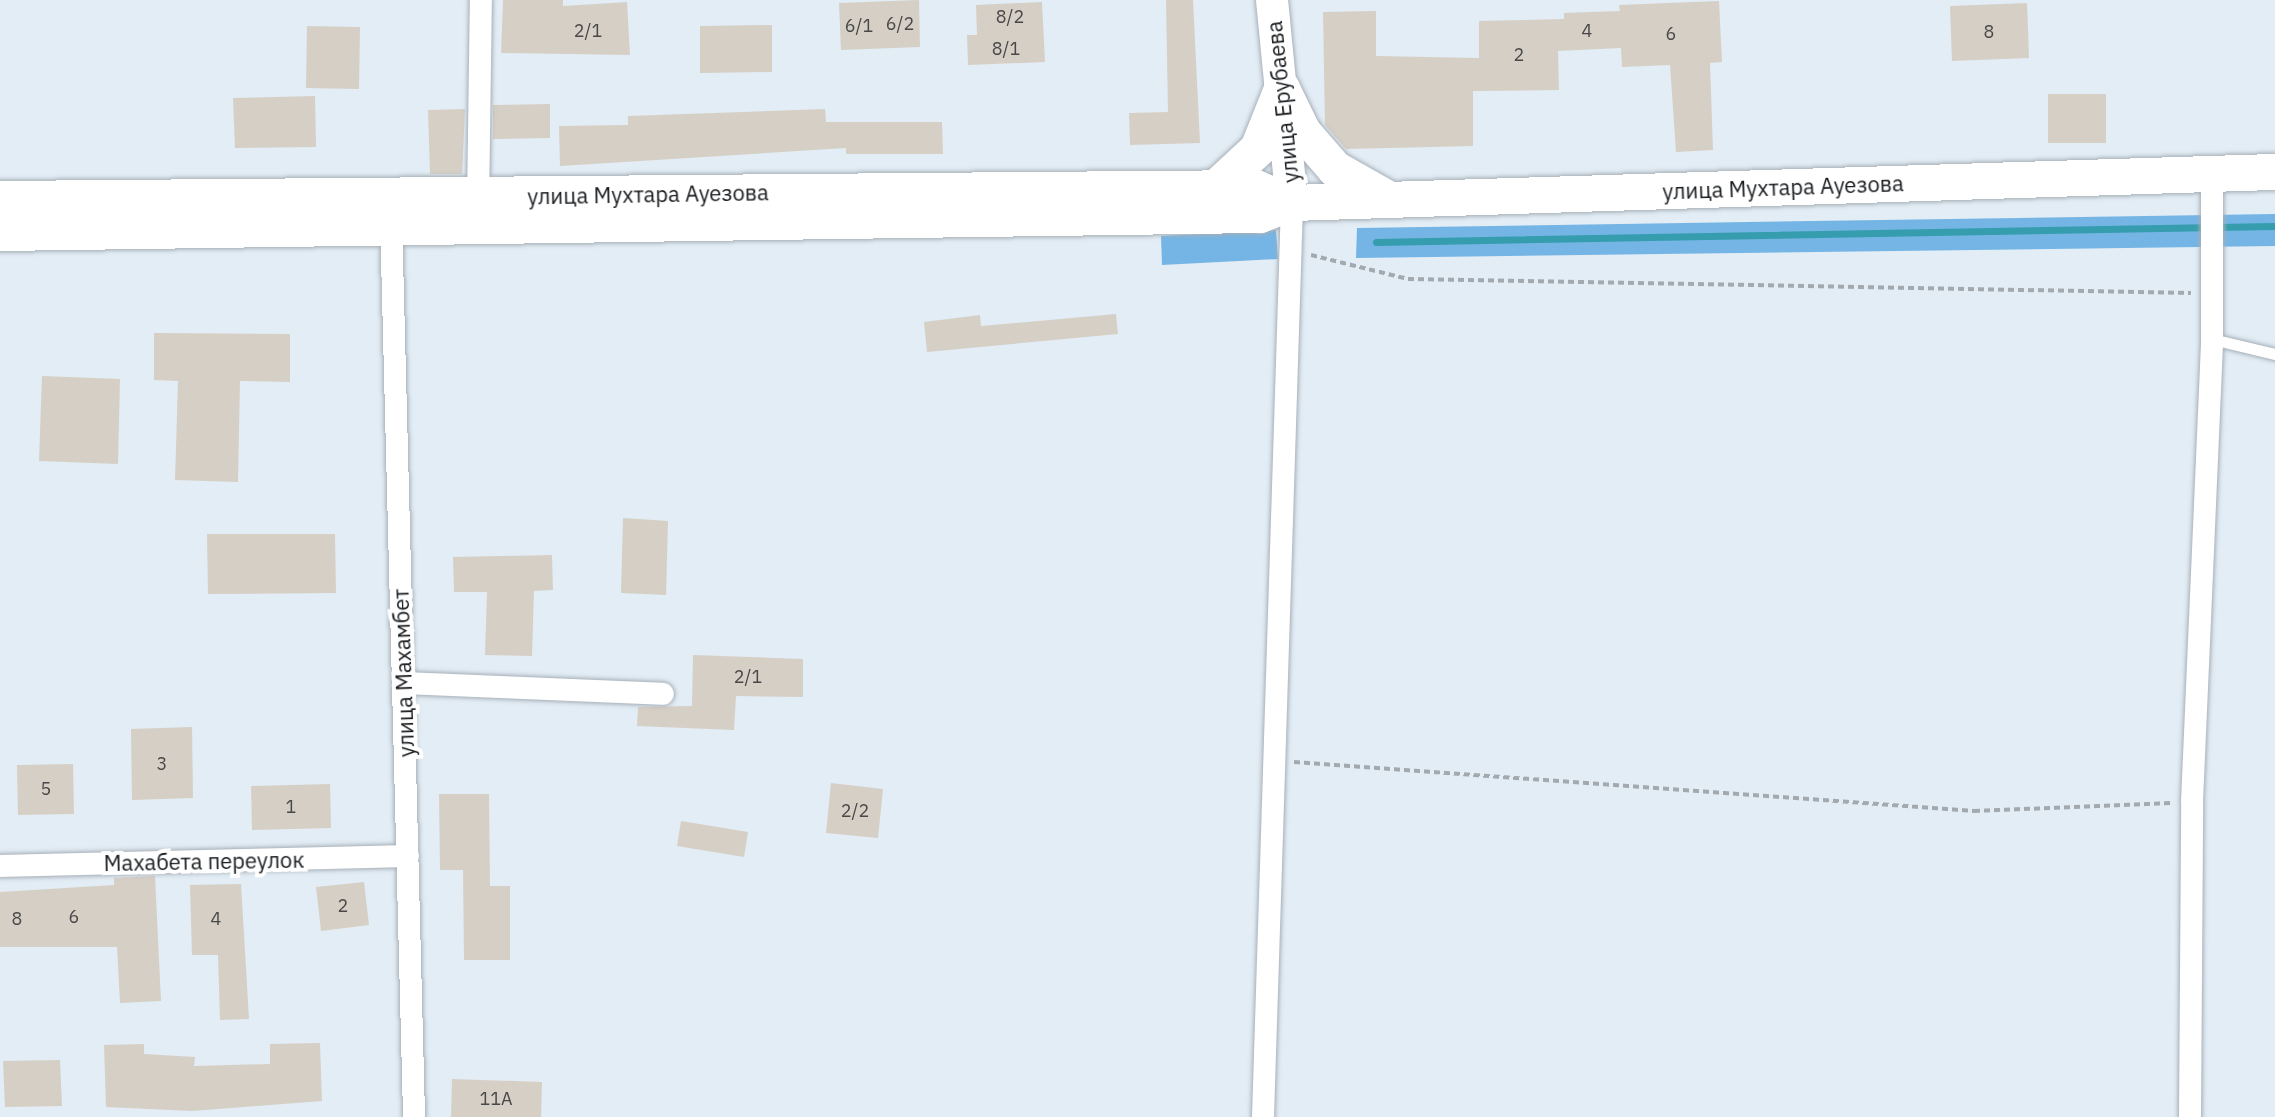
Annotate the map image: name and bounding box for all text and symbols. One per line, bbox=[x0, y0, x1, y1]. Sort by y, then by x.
house number: 8/2 bbox=[996, 6, 1024, 28]
house number: 6/2 bbox=[886, 13, 914, 35]
house number: 6/1 bbox=[845, 15, 873, 37]
house number: 2/1 bbox=[574, 20, 602, 42]
street label: улица Ерубаева bbox=[1260, 20, 1304, 184]
house number: 4 bbox=[1582, 20, 1592, 42]
house number: 8 bbox=[1984, 21, 1994, 43]
house number: 6 bbox=[1666, 23, 1676, 45]
house number: 8/1 bbox=[992, 38, 1020, 60]
house number: 2 bbox=[1514, 44, 1524, 66]
street label: улица Мухтара Ауезова bbox=[1662, 170, 1904, 204]
street label: улица Мухтара Ауезова bbox=[527, 179, 769, 209]
street label: улица Махамбет bbox=[387, 588, 419, 758]
house number: 2/1 bbox=[734, 666, 762, 688]
house number: 3 bbox=[157, 753, 167, 775]
house number: 5 bbox=[41, 778, 51, 800]
house number: 1 bbox=[286, 796, 296, 818]
house number: 2/2 bbox=[841, 800, 869, 822]
street label: Махабета переулок bbox=[103, 846, 305, 876]
house number: 2 bbox=[338, 895, 348, 917]
house number: 6 bbox=[69, 906, 79, 928]
house number: 8 bbox=[12, 908, 22, 930]
house number: 4 bbox=[211, 908, 221, 930]
house number: 11А bbox=[479, 1088, 513, 1110]

